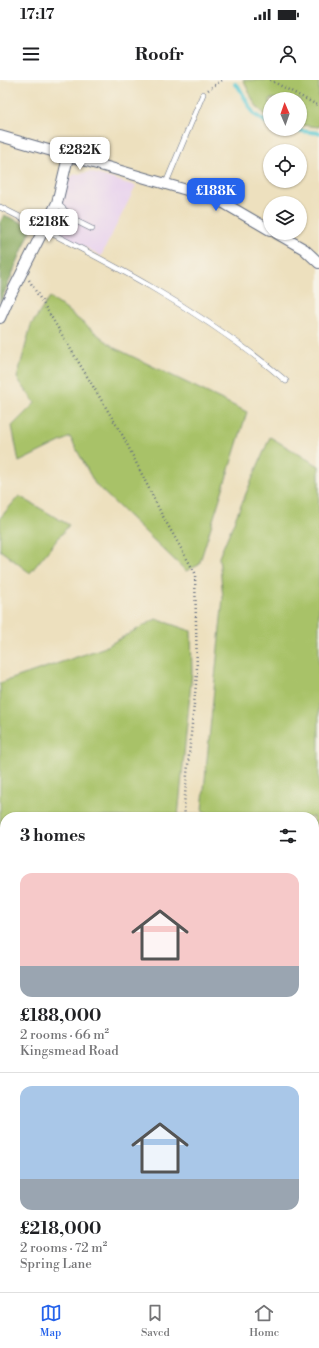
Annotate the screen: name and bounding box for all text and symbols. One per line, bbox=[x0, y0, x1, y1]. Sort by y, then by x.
text: 17:17 bbox=[20, 5, 54, 24]
icon: menu bbox=[20, 43, 42, 65]
text: Roofr bbox=[135, 43, 184, 66]
icon: person bbox=[277, 43, 299, 65]
north arrow bbox=[263, 92, 307, 136]
map controls bbox=[263, 92, 307, 240]
pin: £282K bbox=[52, 137, 108, 171]
text: £282K bbox=[59, 142, 101, 158]
button: locate bbox=[263, 144, 307, 188]
pin: £188K bbox=[188, 178, 244, 212]
text: £188K bbox=[196, 183, 236, 199]
button: layers bbox=[263, 196, 307, 240]
pin: £218K bbox=[21, 209, 77, 243]
text: £218K bbox=[29, 214, 69, 230]
text: 3 homes bbox=[20, 825, 85, 847]
icon: filters bbox=[277, 825, 299, 847]
icon: home bbox=[124, 899, 196, 971]
text: £188,000 bbox=[20, 1005, 101, 1027]
text: 2 rooms · 66 m² bbox=[20, 1027, 109, 1043]
text: Kingsmead Road bbox=[20, 1043, 119, 1059]
icon: home bbox=[124, 1112, 196, 1184]
text: £218,000 bbox=[20, 1218, 101, 1240]
text: 2 rooms · 72 m² bbox=[20, 1240, 107, 1256]
text: Spring Lane bbox=[20, 1256, 92, 1272]
tab: Map bbox=[40, 1302, 62, 1340]
tab: Saved bbox=[141, 1302, 170, 1340]
tab: Home bbox=[249, 1302, 279, 1340]

